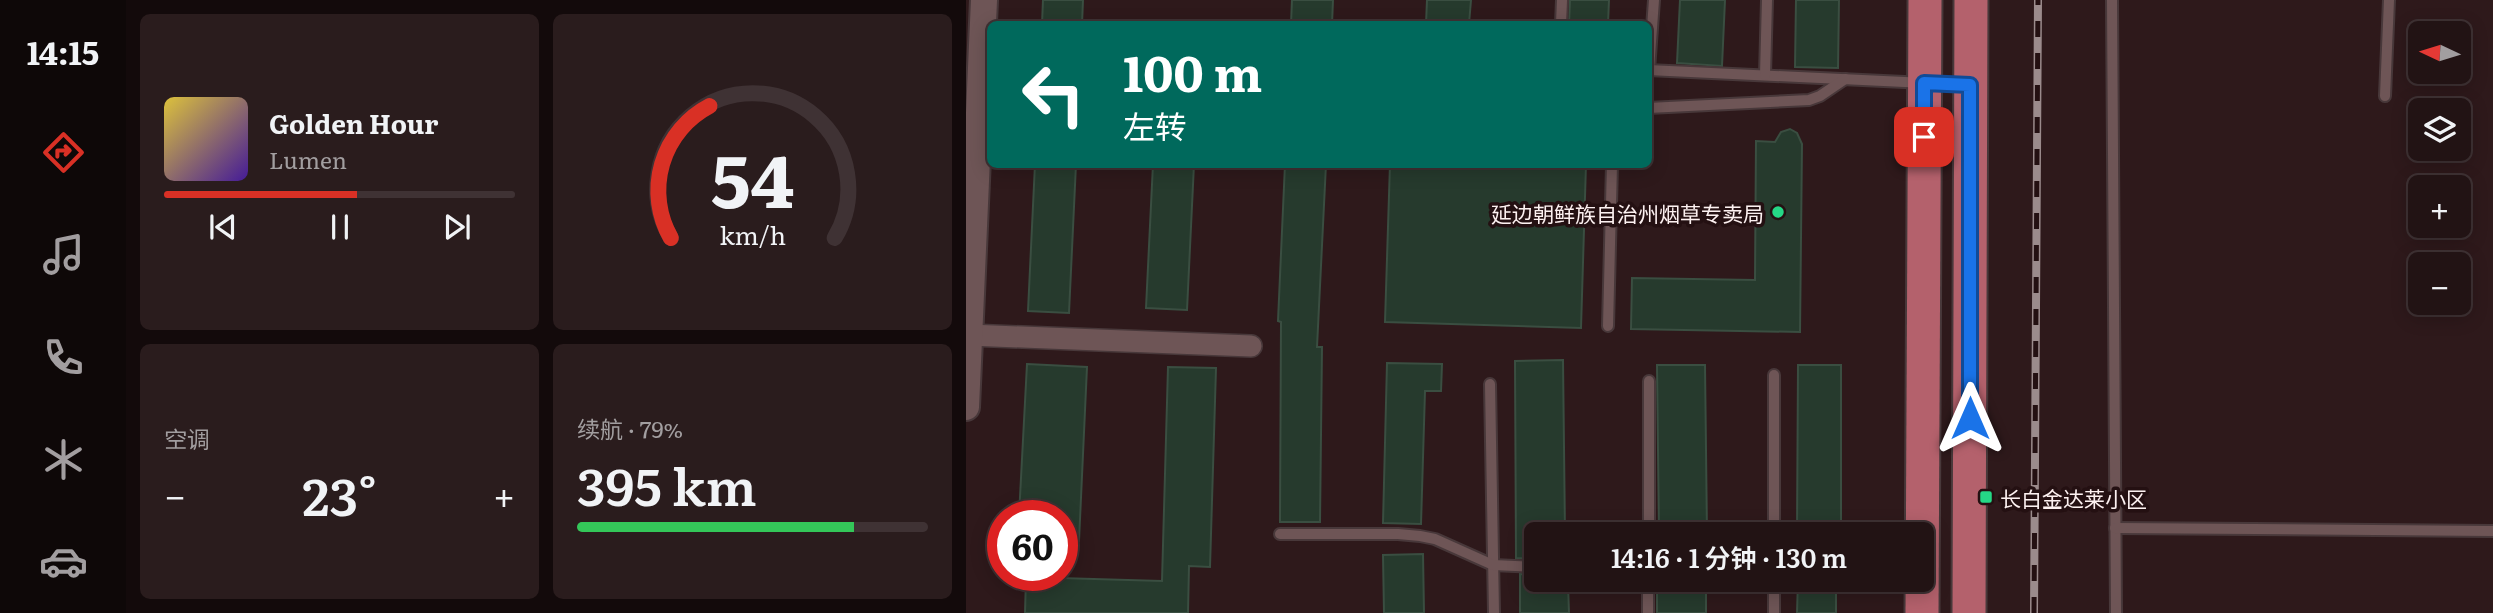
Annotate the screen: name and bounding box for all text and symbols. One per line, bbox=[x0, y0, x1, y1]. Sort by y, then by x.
north arrow bbox=[2408, 21, 2471, 84]
map controls bbox=[2408, 21, 2471, 315]
text: 14:15 bbox=[27, 27, 99, 75]
text: 100 m bbox=[1123, 34, 1262, 107]
icon: left bbox=[1008, 49, 1099, 140]
button: layers bbox=[2408, 98, 2471, 161]
text: 左转 bbox=[1123, 101, 1187, 149]
text: Golden Hour bbox=[269, 103, 438, 142]
pin bbox=[1894, 107, 1954, 167]
icon: arrive bbox=[1905, 118, 1943, 156]
text: 54 bbox=[711, 122, 794, 230]
icon: directions bbox=[39, 128, 88, 177]
text: Lumen bbox=[269, 142, 347, 176]
button: + bbox=[2408, 175, 2471, 238]
place label: 延边朝鲜族自治州烟草专卖局 bbox=[1491, 197, 1764, 228]
marker: 延边朝鲜族自治州烟草专卖局 bbox=[1770, 204, 1786, 220]
icon: previous bbox=[204, 208, 242, 246]
icon: pause bbox=[321, 208, 359, 246]
icon: next bbox=[438, 208, 476, 246]
text: km/h bbox=[719, 216, 786, 253]
icon: music bbox=[39, 230, 88, 279]
button: − bbox=[2408, 252, 2471, 315]
icon: phone bbox=[39, 333, 88, 382]
position arrow bbox=[1933, 381, 2007, 455]
text: 续航 · 79% bbox=[577, 411, 683, 445]
text: 空调 bbox=[164, 421, 210, 455]
icon: climate bbox=[39, 435, 88, 484]
text: 395 km bbox=[577, 445, 757, 522]
text: 23° bbox=[302, 455, 377, 532]
text: − bbox=[164, 465, 186, 522]
text: + bbox=[493, 465, 515, 522]
place label: 长白金达莱小区 bbox=[2000, 482, 2147, 513]
marker: 长白金达莱小区 bbox=[1978, 489, 1994, 505]
speed limit sign: 60 bbox=[987, 500, 1078, 591]
icon: car bbox=[39, 537, 88, 586]
text: 14:16 · 1 分钟 · 130 m bbox=[1611, 537, 1847, 576]

